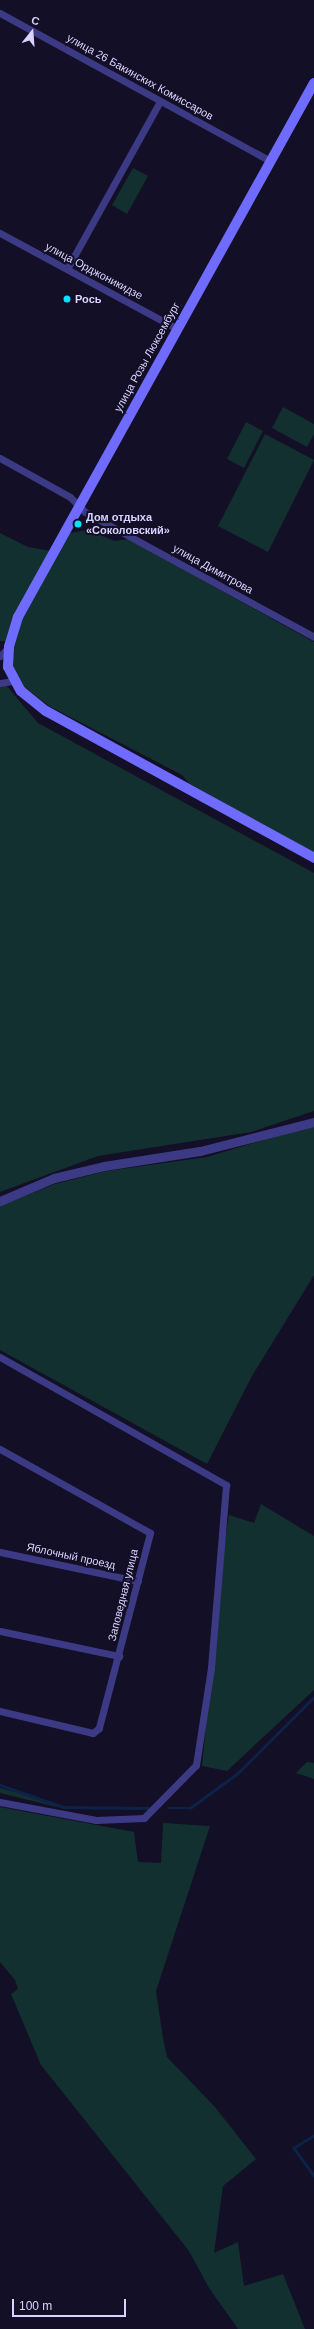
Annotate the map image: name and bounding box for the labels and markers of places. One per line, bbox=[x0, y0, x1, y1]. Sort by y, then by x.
place label: Рось bbox=[75, 292, 102, 306]
marker: Рось bbox=[62, 294, 72, 304]
place label: Дом отдыха «Соколовский» bbox=[86, 511, 170, 537]
marker: Дом отдыха «Соколовский» bbox=[73, 519, 83, 529]

